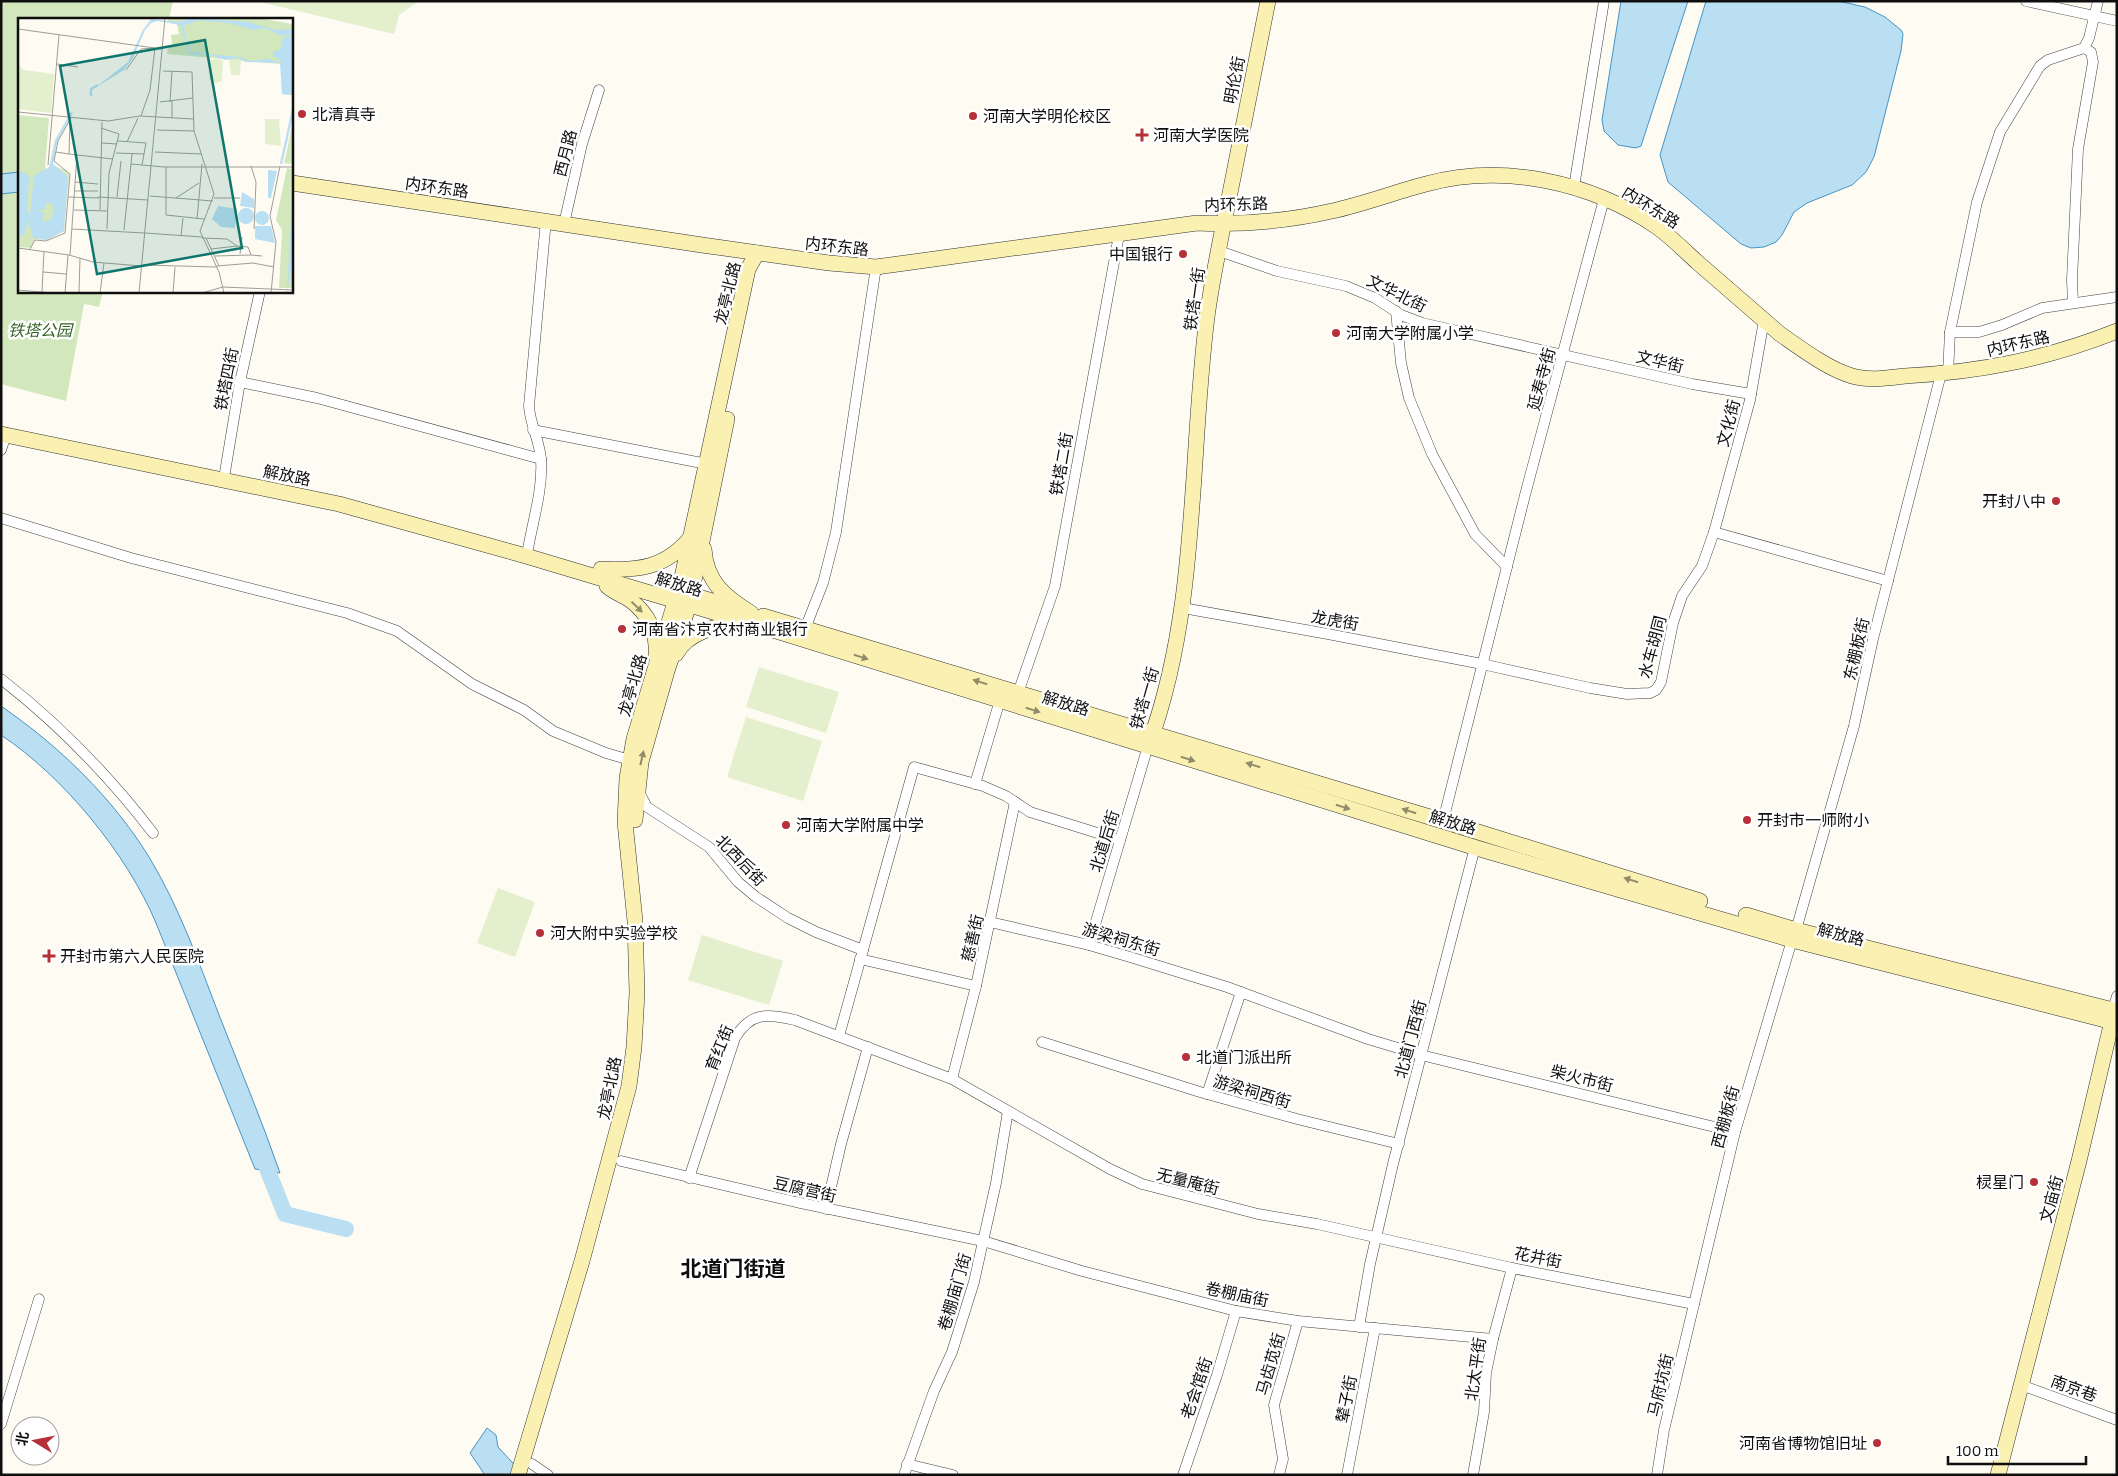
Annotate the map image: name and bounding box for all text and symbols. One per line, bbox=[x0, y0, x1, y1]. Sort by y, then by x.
inset map bbox=[18, 18, 292, 292]
street label: 明伦街 bbox=[1221, 55, 1248, 105]
place label: 北清真寺 bbox=[312, 105, 376, 124]
place label: 河南大学明伦校区 bbox=[983, 107, 1111, 126]
marker: 北清真寺 bbox=[296, 108, 308, 120]
marker: 河南大学明伦校区 bbox=[967, 110, 979, 122]
place label: 河南大学医院 bbox=[1153, 126, 1249, 145]
street label: 西月路 bbox=[550, 128, 581, 179]
marker: 河南大学医院 bbox=[1135, 128, 1149, 142]
street label: 内环东路 bbox=[404, 174, 470, 201]
street label: 内环东路 bbox=[1619, 182, 1683, 232]
street label: 内环东路 bbox=[1204, 194, 1268, 215]
street label: 内环东路 bbox=[804, 234, 870, 259]
place label: 中国银行 bbox=[1109, 245, 1173, 264]
marker: 中国银行 bbox=[1177, 248, 1189, 260]
street label: 龙亭北路 bbox=[711, 260, 744, 326]
street label: 铁塔一街 bbox=[1181, 266, 1208, 332]
street label: 文华北街 bbox=[1364, 271, 1430, 316]
park label: 铁塔公园 bbox=[8, 321, 74, 340]
place label: 河南大学附属小学 bbox=[1346, 324, 1474, 343]
marker: 河南大学附属小学 bbox=[1330, 327, 1342, 339]
street label: 内环东路 bbox=[1985, 327, 2051, 360]
street label: 铁塔四街 bbox=[211, 346, 242, 412]
street label: 延寿寺街 bbox=[1524, 346, 1559, 413]
street label: 文华街 bbox=[1634, 347, 1685, 376]
street label: 文化街 bbox=[1713, 397, 1744, 449]
street label: 铁塔二街 bbox=[1047, 431, 1076, 497]
street label: 解放路 bbox=[262, 462, 312, 489]
place label: 开封八中 bbox=[1982, 492, 2046, 511]
marker: 开封八中 bbox=[2050, 495, 2062, 507]
street label: 解放路 bbox=[653, 568, 705, 601]
one-way arrow bbox=[631, 600, 643, 612]
street label: 龙虎街 bbox=[1310, 607, 1360, 634]
street label: 水车胡同 bbox=[1635, 614, 1670, 681]
street label: 东棚板街 bbox=[1840, 616, 1873, 682]
place label: 河南省汴京农村商业银行 bbox=[632, 620, 808, 639]
marker: 河南省汴京农村商业银行 bbox=[616, 623, 628, 635]
street label: 龙亭北路 bbox=[615, 652, 650, 719]
one-way arrow bbox=[853, 654, 868, 662]
street label: 铁塔一街 bbox=[1127, 665, 1162, 732]
one-way arrow bbox=[972, 677, 987, 685]
street label: 解放路 bbox=[1040, 687, 1092, 720]
one-way arrow bbox=[1025, 707, 1040, 715]
one-way arrow bbox=[638, 751, 646, 766]
one-way arrow bbox=[1181, 755, 1196, 763]
one-way arrow bbox=[1245, 760, 1260, 768]
one-way arrow bbox=[1336, 803, 1351, 811]
street label: 解放路 bbox=[1427, 806, 1479, 839]
one-way arrow bbox=[1401, 807, 1416, 815]
street label: 北道后街 bbox=[1086, 808, 1123, 875]
place label: 开封市一师附小 bbox=[1757, 811, 1869, 830]
marker: 开封市一师附小 bbox=[1741, 814, 1753, 826]
place label: 河南大学附属中学 bbox=[796, 816, 924, 835]
marker: 河南大学附属中学 bbox=[780, 819, 792, 831]
street label: 北西后街 bbox=[712, 831, 770, 890]
one-way arrow bbox=[1623, 875, 1638, 883]
street label: 慈善街 bbox=[958, 913, 987, 964]
street label: 游梁祠东街 bbox=[1080, 919, 1162, 960]
street label: 解放路 bbox=[1815, 919, 1866, 950]
place label: 河大附中实验学校 bbox=[550, 924, 678, 943]
marker: 河大附中实验学校 bbox=[534, 927, 546, 939]
place label: 开封市第六人民医院 bbox=[60, 947, 204, 966]
marker: 开封市第六人民医院 bbox=[42, 949, 56, 963]
street label: 北道门西街 bbox=[1391, 998, 1430, 1080]
street label: 育红街 bbox=[702, 1022, 737, 1074]
place label: 北道门派出所 bbox=[1196, 1048, 1292, 1067]
marker: 北道门派出所 bbox=[1180, 1051, 1192, 1063]
street label: 龙亭北路 bbox=[594, 1055, 625, 1121]
street label: 柴火市街 bbox=[1549, 1062, 1615, 1095]
street label: 游梁祠西街 bbox=[1211, 1071, 1293, 1112]
street label: 西棚板街 bbox=[1708, 1084, 1743, 1151]
street label: 无量庵街 bbox=[1155, 1165, 1221, 1198]
street label: 豆腐营街 bbox=[772, 1173, 838, 1206]
place label: 棂星门 bbox=[1976, 1173, 2024, 1192]
street label: 文庙街 bbox=[2036, 1173, 2067, 1225]
marker: 棂星门 bbox=[2028, 1176, 2040, 1188]
street label: 花井街 bbox=[1513, 1244, 1563, 1271]
street label: 卷棚庙门街 bbox=[934, 1251, 975, 1333]
district label: 北道门街道 bbox=[681, 1256, 786, 1282]
street label: 卷棚庙街 bbox=[1204, 1279, 1270, 1310]
street label: 马齿苋街 bbox=[1253, 1331, 1288, 1398]
street label: 北太平街 bbox=[1462, 1336, 1489, 1402]
street label: 马府坑街 bbox=[1644, 1352, 1677, 1418]
street label: 老会馆街 bbox=[1177, 1355, 1216, 1422]
street label: 南京巷 bbox=[2048, 1371, 2100, 1406]
street label: 辇子街 bbox=[1333, 1374, 1360, 1424]
north arrow bbox=[10, 1416, 60, 1466]
text: 北 bbox=[13, 1430, 32, 1447]
place label: 河南省博物馆旧址 bbox=[1739, 1434, 1867, 1453]
scale bar bbox=[1948, 1434, 2086, 1466]
marker: 河南省博物馆旧址 bbox=[1871, 1437, 1883, 1449]
text: 100 m bbox=[1956, 1442, 1999, 1460]

